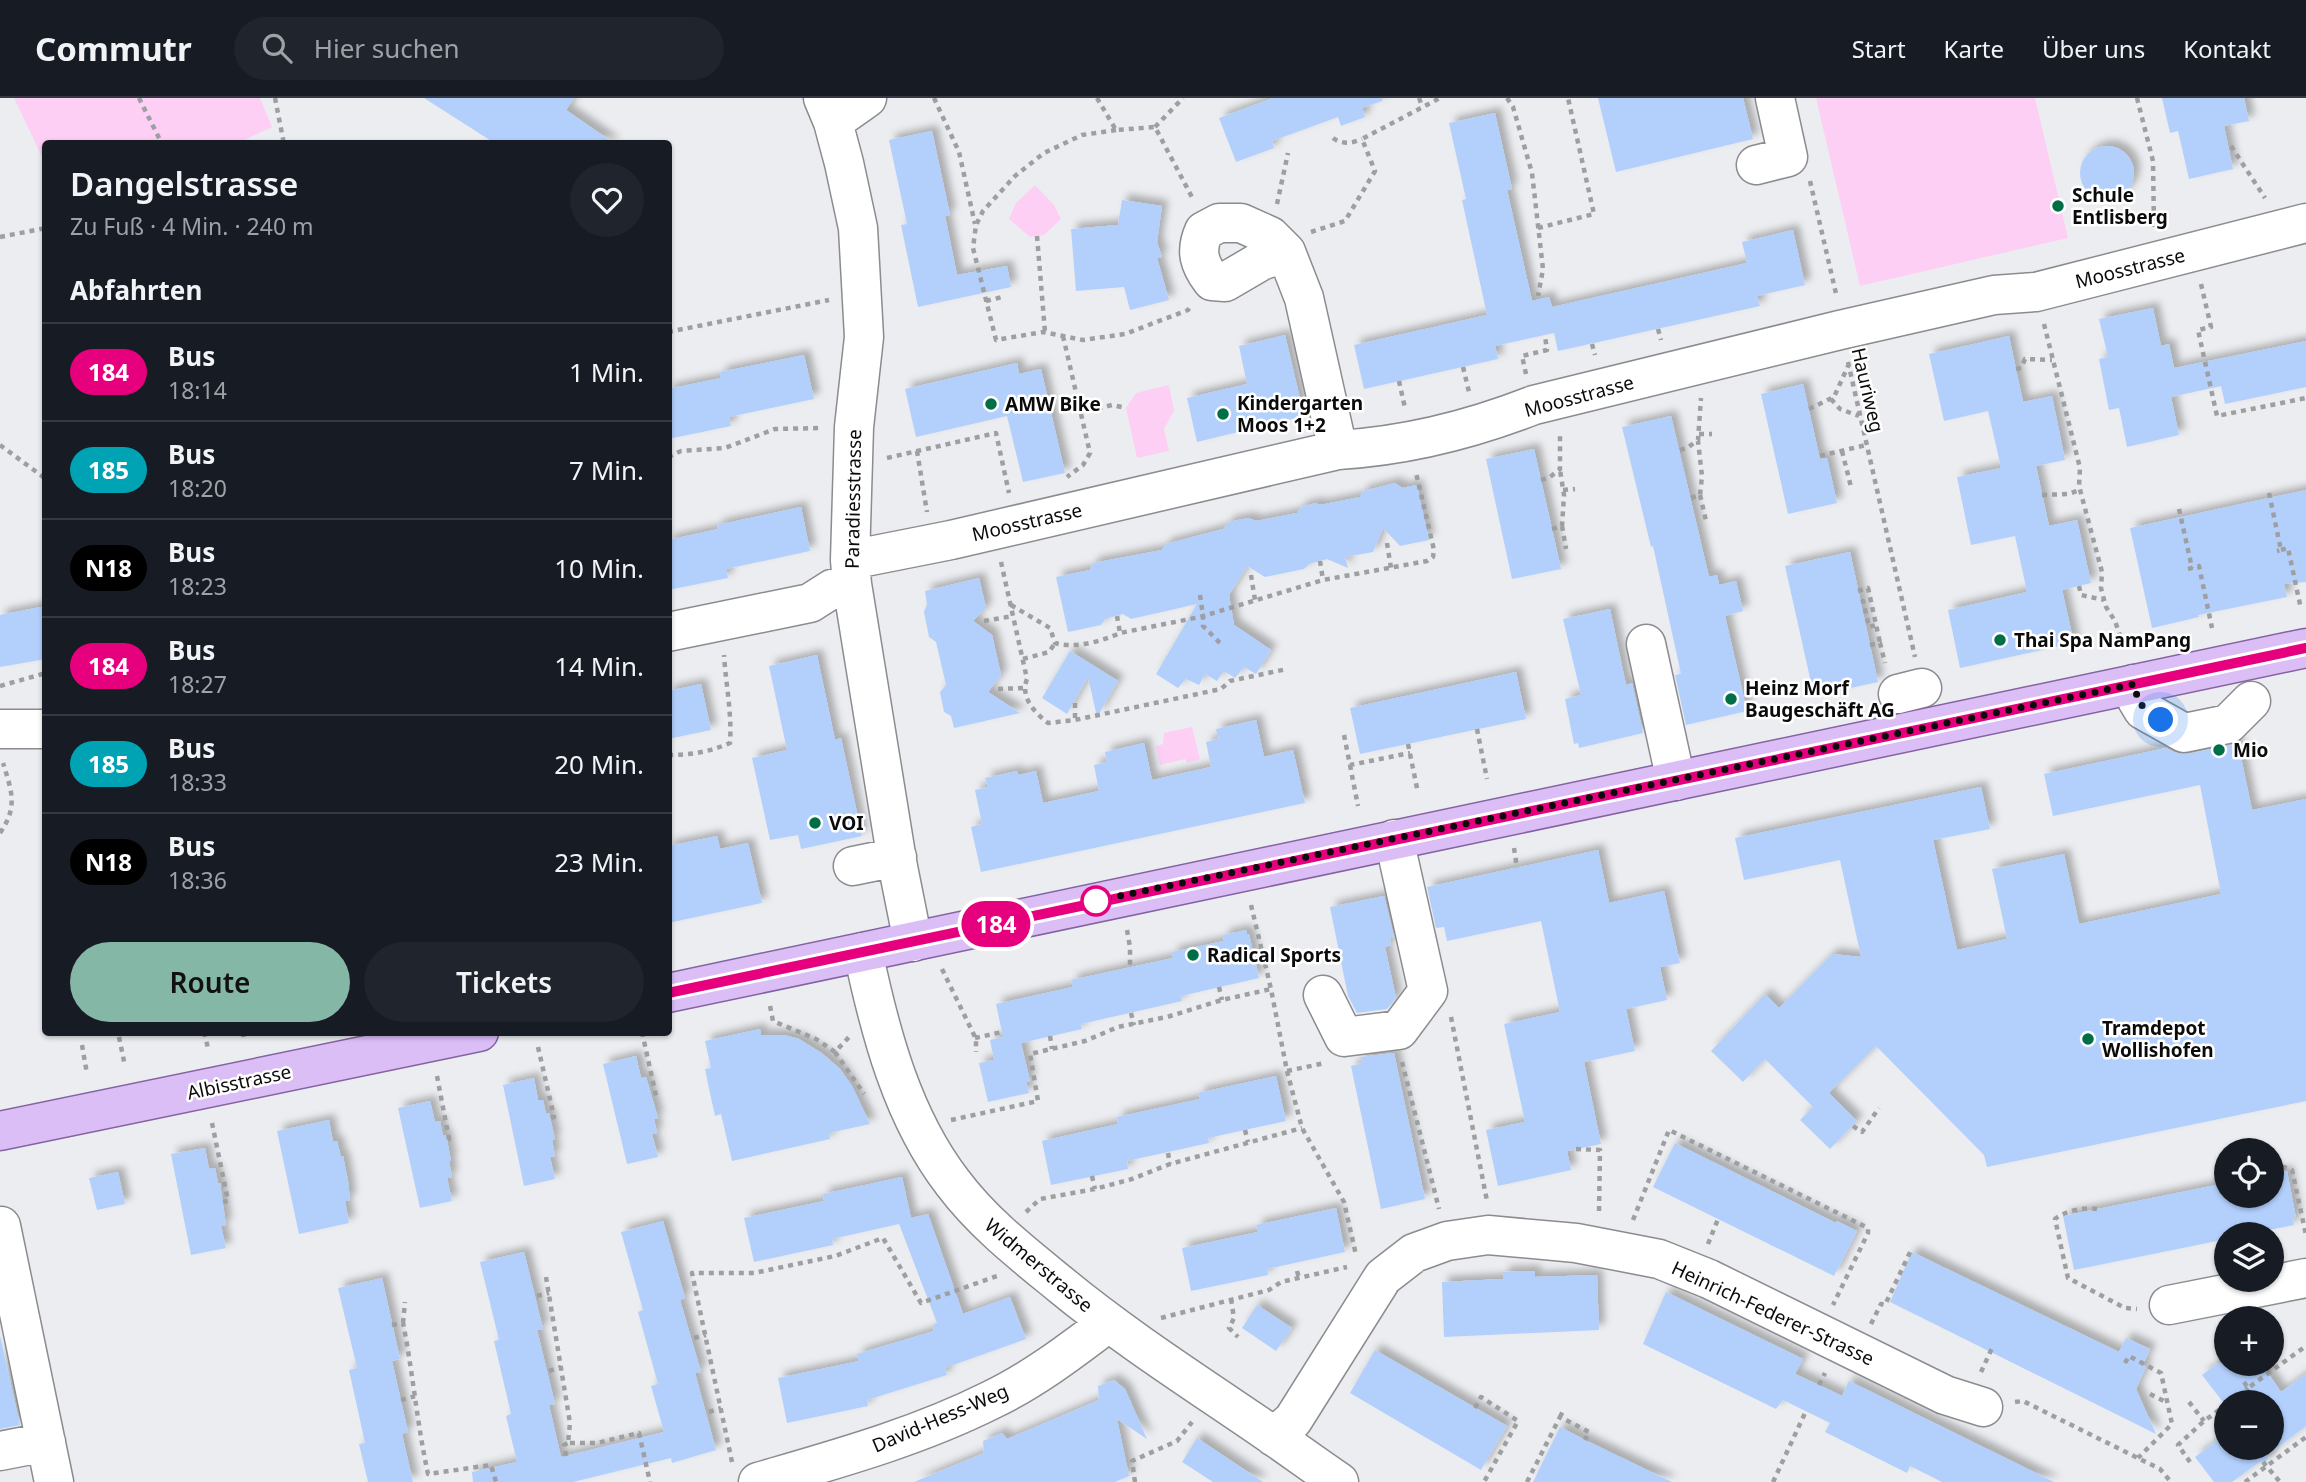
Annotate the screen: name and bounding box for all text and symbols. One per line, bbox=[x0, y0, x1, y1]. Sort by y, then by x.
search box bbox=[234, 17, 724, 80]
text: Commutr bbox=[35, 26, 192, 71]
icon: search bbox=[258, 29, 296, 67]
text: Hier suchen bbox=[314, 30, 460, 66]
text: Start bbox=[1852, 32, 1906, 65]
text: Karte bbox=[1944, 32, 2004, 65]
text: Über uns bbox=[2042, 32, 2145, 65]
text: Kontakt bbox=[2183, 32, 2271, 65]
text: Dangelstrasse bbox=[70, 161, 298, 206]
button: heart bbox=[570, 163, 644, 237]
place label: Schule Entlisberg bbox=[2072, 182, 2168, 230]
marker: Schule Entlisberg bbox=[2050, 198, 2066, 214]
text: Zu Fuß · 4 Min. · 240 m bbox=[70, 210, 314, 242]
street label: Moosstrasse bbox=[2072, 242, 2188, 294]
text: Abfahrten bbox=[70, 272, 202, 308]
text: Bus bbox=[168, 338, 215, 374]
street label: Hauriweg bbox=[1846, 345, 1890, 435]
text: 1 Min. bbox=[569, 354, 644, 390]
text: 184 bbox=[88, 355, 129, 388]
street label: Moosstrasse bbox=[1521, 369, 1637, 423]
text: 18:14 bbox=[168, 374, 227, 406]
place label: Kindergarten Moos 1+2 bbox=[1237, 390, 1363, 438]
place label: AMW Bike bbox=[1005, 391, 1101, 417]
marker: AMW Bike bbox=[983, 396, 999, 412]
marker: Kindergarten Moos 1+2 bbox=[1215, 406, 1231, 422]
street label: Paradiesstrasse bbox=[839, 429, 867, 569]
text: Bus bbox=[168, 436, 215, 472]
text: 7 Min. bbox=[569, 452, 644, 488]
text: 185 bbox=[88, 453, 129, 486]
text: 18:20 bbox=[168, 472, 227, 504]
street label: Moosstrasse bbox=[969, 497, 1085, 547]
text: Bus bbox=[168, 534, 215, 570]
text: 10 Min. bbox=[554, 550, 644, 586]
text: N18 bbox=[85, 551, 132, 584]
text: 18:23 bbox=[168, 570, 227, 602]
place label: Thai Spa NamPang bbox=[2014, 627, 2191, 653]
text: Bus bbox=[168, 632, 215, 668]
marker: Thai Spa NamPang bbox=[1992, 632, 2008, 648]
text: 14 Min. bbox=[554, 648, 644, 684]
text: 184 bbox=[88, 649, 129, 682]
text: 18:27 bbox=[168, 668, 227, 700]
place label: Heinz Morf Baugeschäft AG bbox=[1745, 675, 1895, 723]
marker: Heinz Morf Baugeschäft AG bbox=[1723, 691, 1739, 707]
your location bbox=[2143, 702, 2178, 737]
text: Bus bbox=[168, 730, 215, 766]
place label: Mio bbox=[2233, 737, 2268, 763]
marker: Mio bbox=[2211, 742, 2227, 758]
text: 20 Min. bbox=[554, 746, 644, 782]
text: 185 bbox=[88, 747, 129, 780]
text: 18:33 bbox=[168, 766, 227, 798]
place label: VOI bbox=[829, 810, 864, 836]
marker: VOI bbox=[807, 815, 823, 831]
text: Bus bbox=[168, 828, 215, 864]
text: 23 Min. bbox=[554, 844, 644, 880]
text: N18 bbox=[85, 845, 132, 878]
text: 18:36 bbox=[168, 864, 227, 896]
unlabelled marker bbox=[1081, 886, 1111, 916]
line badge: 184 bbox=[956, 901, 1036, 947]
text: 184 bbox=[975, 907, 1017, 940]
button: Route bbox=[70, 942, 350, 1022]
button: Tickets bbox=[364, 942, 644, 1022]
place label: Radical Sports bbox=[1207, 942, 1341, 968]
marker: Radical Sports bbox=[1185, 947, 1201, 963]
place label: Tramdepot Wollishofen bbox=[2102, 1015, 2214, 1063]
marker: Tramdepot Wollishofen bbox=[2080, 1031, 2096, 1047]
street label: Albisstrasse bbox=[185, 1058, 293, 1106]
map controls bbox=[2214, 1138, 2284, 1460]
button: locate bbox=[2214, 1138, 2284, 1208]
street label: Widmerstrasse bbox=[979, 1212, 1099, 1318]
button: layers bbox=[2214, 1222, 2284, 1292]
street label: Heinrich-Federer-Strasse bbox=[1668, 1255, 1878, 1371]
button: + bbox=[2214, 1306, 2284, 1376]
street label: David-Hess-Weg bbox=[868, 1378, 1012, 1458]
button: − bbox=[2214, 1390, 2284, 1460]

